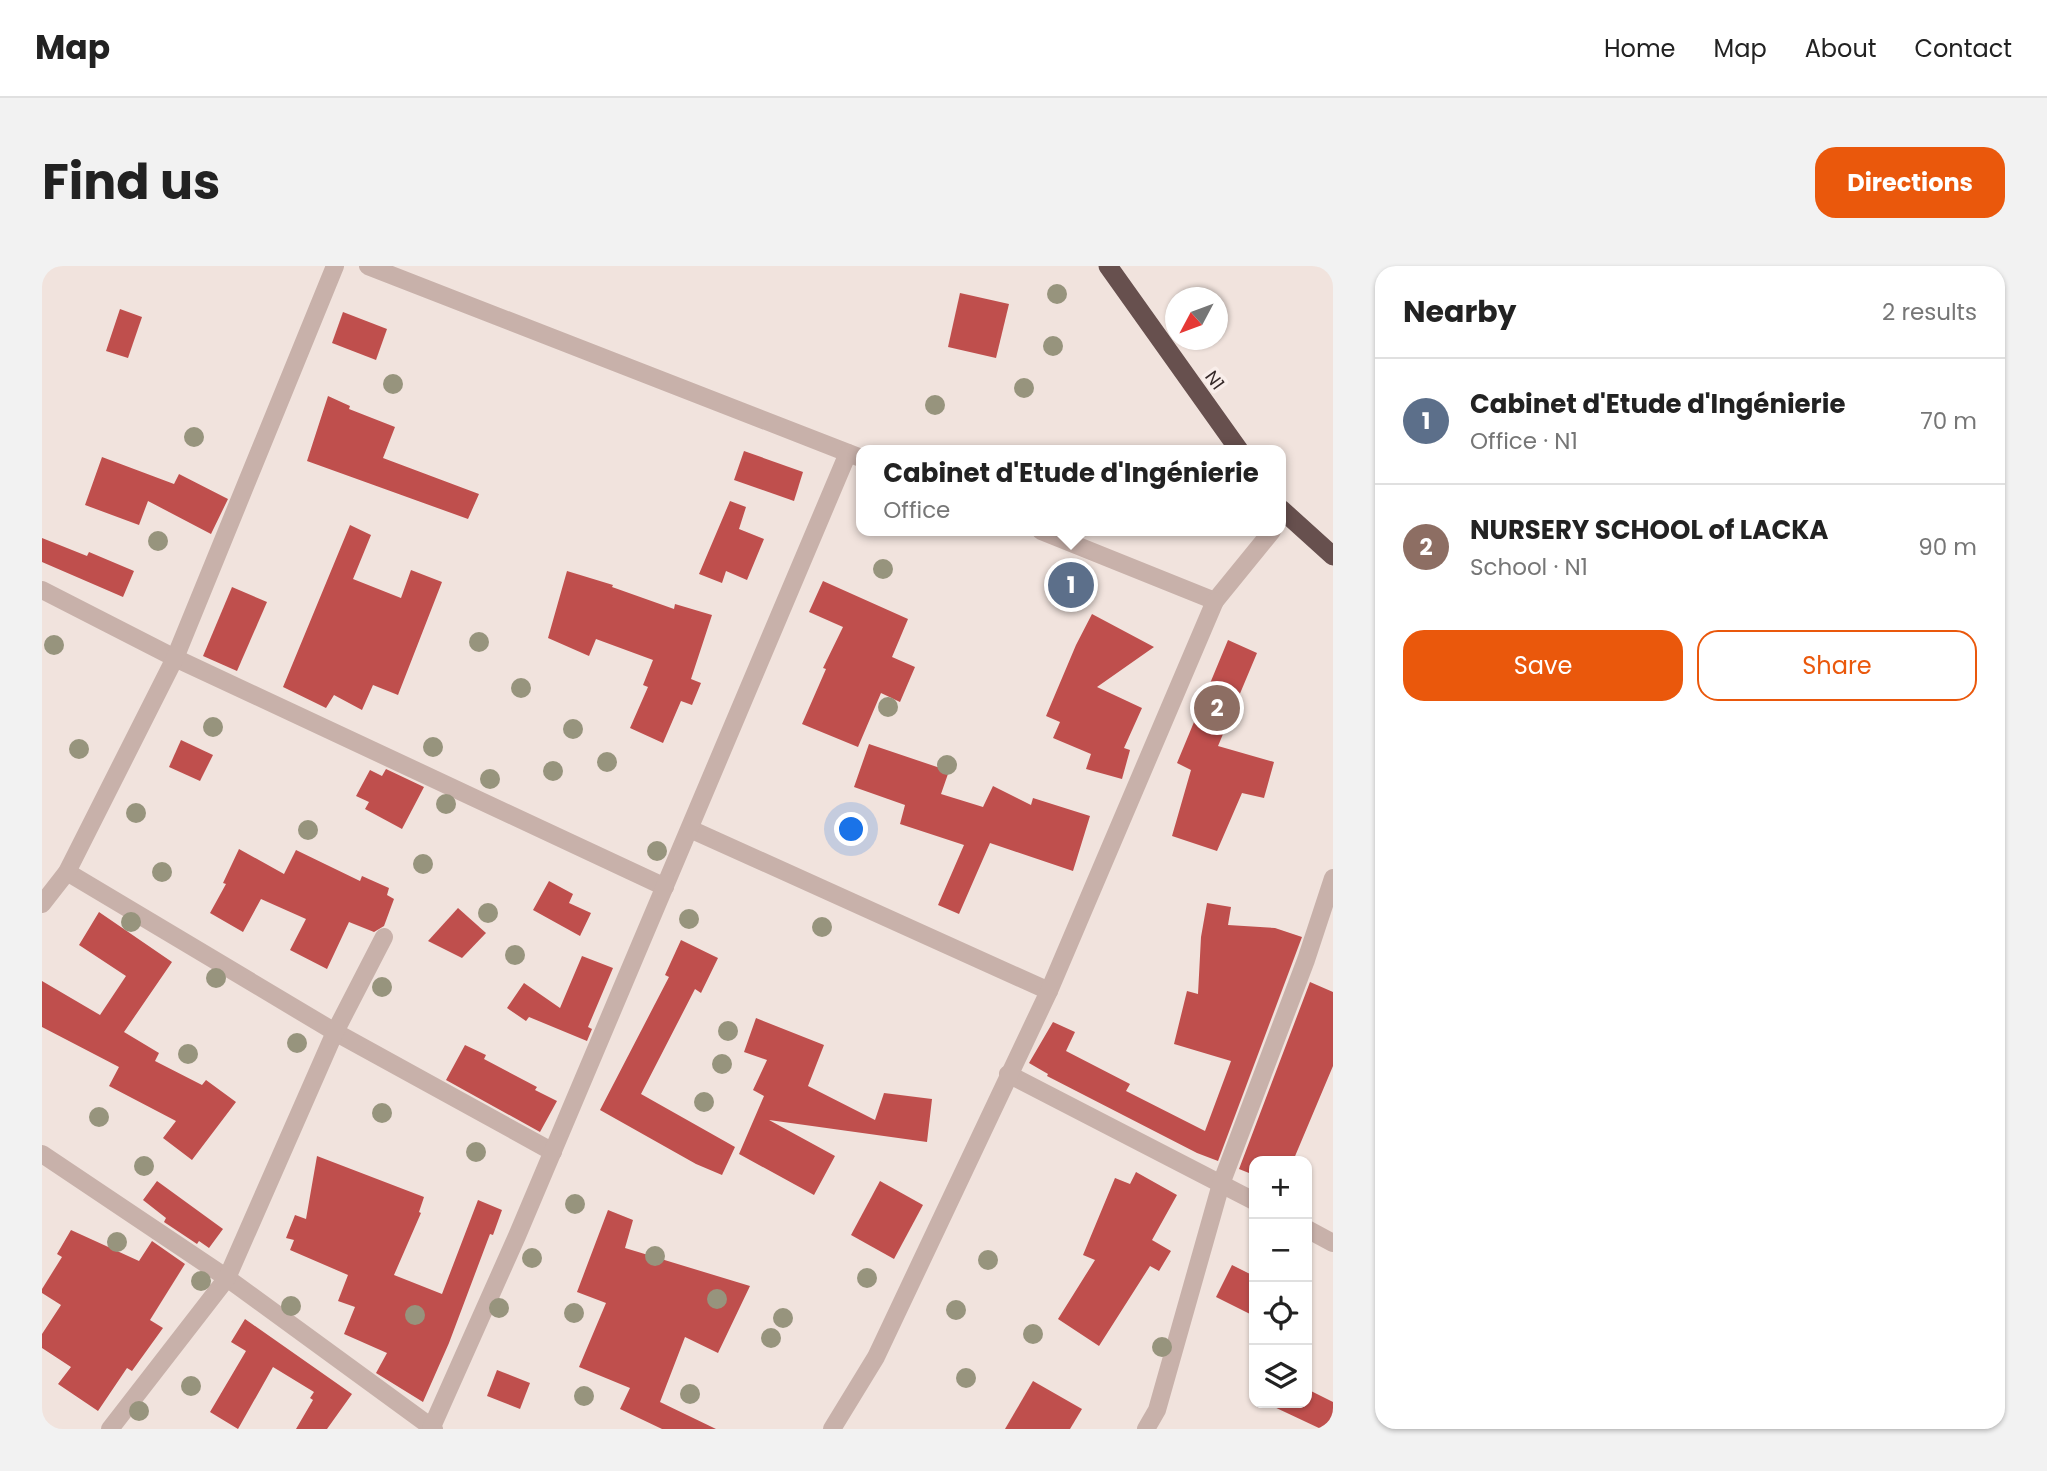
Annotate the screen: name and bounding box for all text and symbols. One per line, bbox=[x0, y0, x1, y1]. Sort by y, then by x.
text: Map bbox=[35, 24, 110, 71]
text: Home bbox=[1604, 32, 1676, 65]
text: Map bbox=[1714, 32, 1767, 65]
text: About bbox=[1805, 32, 1876, 65]
text: Contact bbox=[1914, 32, 2012, 65]
button: Directions bbox=[1815, 147, 2005, 218]
text: Find us bbox=[42, 148, 220, 216]
north arrow bbox=[1165, 287, 1228, 350]
text: Nearby bbox=[1403, 290, 1517, 333]
text: 2 results bbox=[1882, 296, 1977, 328]
street label: N1 bbox=[1199, 365, 1231, 395]
text: Cabinet d'Etude d'Ingénierie bbox=[1470, 386, 1845, 422]
text: 1 bbox=[1422, 405, 1430, 437]
text: 70 m bbox=[1920, 405, 1977, 437]
text: Office · N1 bbox=[1470, 425, 1578, 457]
popup bbox=[856, 445, 1286, 536]
text: Cabinet d'Etude d'Ingénierie bbox=[883, 455, 1259, 491]
text: Office bbox=[883, 494, 950, 526]
text: NURSERY SCHOOL of LACKA bbox=[1470, 512, 1829, 548]
text: 2 bbox=[1419, 531, 1433, 563]
text: 90 m bbox=[1918, 531, 1977, 563]
text: School · N1 bbox=[1470, 551, 1588, 583]
pin: 1 bbox=[1048, 559, 1094, 611]
button: Save bbox=[1403, 630, 1683, 701]
button: Share bbox=[1697, 630, 1977, 701]
pin: 2 bbox=[1194, 682, 1240, 734]
your location bbox=[834, 812, 868, 846]
map controls bbox=[1249, 1156, 1312, 1408]
button: + bbox=[1249, 1156, 1312, 1219]
button: − bbox=[1249, 1219, 1312, 1282]
button: locate bbox=[1249, 1282, 1312, 1345]
button: layers bbox=[1249, 1345, 1312, 1408]

